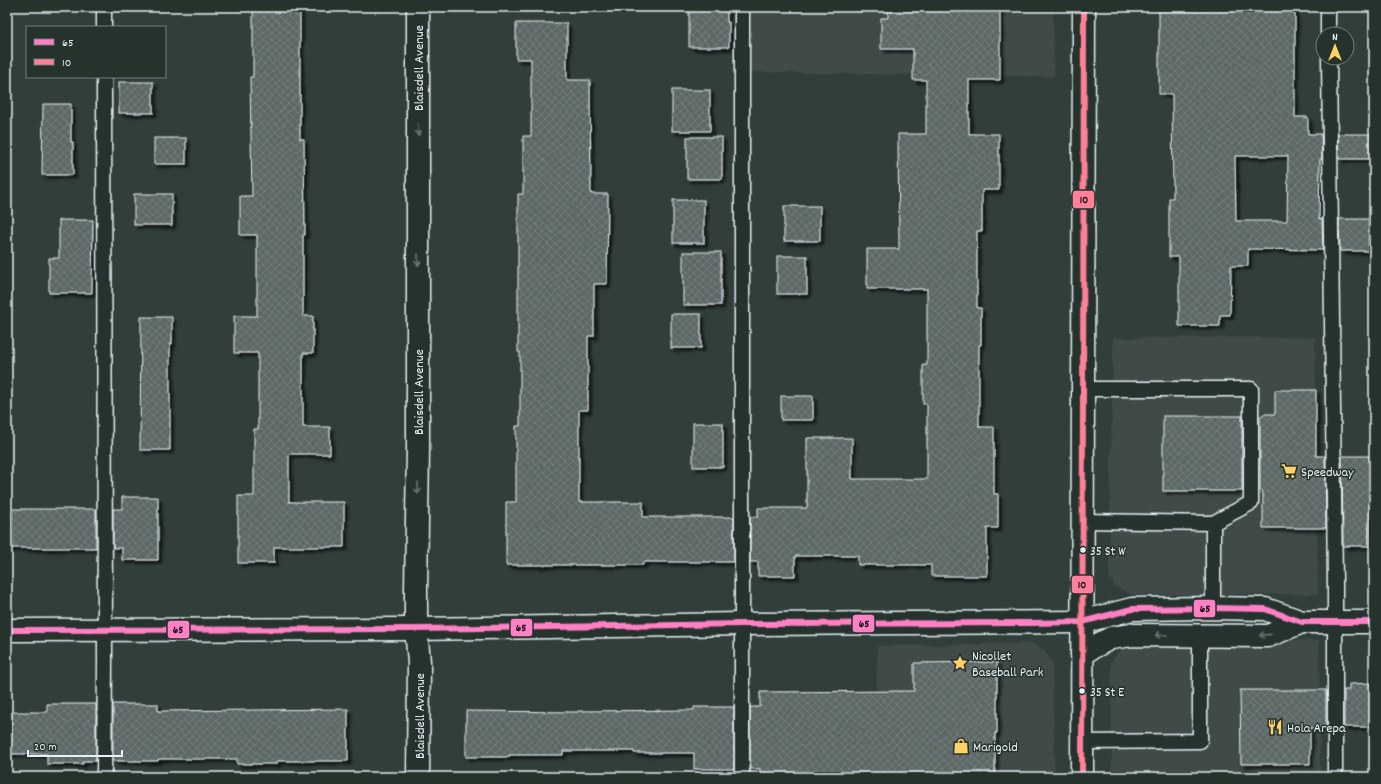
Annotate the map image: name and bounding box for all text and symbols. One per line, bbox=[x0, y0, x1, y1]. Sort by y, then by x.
street label: Blaisdell Avenue bbox=[410, 25, 430, 111]
legend bbox=[26, 26, 166, 78]
north arrow bbox=[1315, 26, 1355, 66]
text: N bbox=[1332, 30, 1338, 46]
text: 65 bbox=[62, 35, 73, 52]
text: 10 bbox=[62, 55, 71, 72]
one-way arrow bbox=[414, 123, 422, 136]
line badge: 10 bbox=[1072, 190, 1095, 209]
text: 10 bbox=[1080, 193, 1088, 209]
one-way arrow bbox=[414, 253, 422, 266]
street label: Blaisdell Avenue bbox=[410, 349, 430, 435]
supermarket icon: Speedway bbox=[1280, 462, 1298, 480]
place label: Speedway bbox=[1301, 463, 1354, 483]
one-way arrow bbox=[414, 481, 421, 494]
place label: 35 St W bbox=[1090, 543, 1126, 562]
marker: 35 St W bbox=[1078, 545, 1088, 555]
line badge: 10 bbox=[1071, 575, 1094, 594]
text: 10 bbox=[1078, 578, 1086, 594]
line badge: 65 bbox=[1193, 599, 1216, 618]
text: 65 bbox=[1200, 602, 1210, 618]
line badge: 65 bbox=[852, 614, 875, 633]
text: 65 bbox=[859, 617, 869, 633]
line badge: 65 bbox=[510, 618, 533, 637]
line badge: 65 bbox=[167, 620, 190, 639]
text: 65 bbox=[516, 621, 526, 637]
text: 65 bbox=[173, 623, 183, 639]
one-way arrow bbox=[1155, 631, 1168, 639]
one-way arrow bbox=[1259, 631, 1272, 639]
place label: Nicollet Baseball Park bbox=[972, 647, 1044, 683]
place icon: Nicollet Baseball Park bbox=[951, 654, 969, 672]
street label: Blaisdell Avenue bbox=[411, 673, 431, 759]
place label: 35 St E bbox=[1090, 684, 1124, 703]
marker: 35 St E bbox=[1077, 686, 1087, 696]
restaurant icon: Hola Arepa bbox=[1266, 718, 1284, 736]
place label: Hola Arepa bbox=[1287, 719, 1346, 739]
scale bar bbox=[28, 732, 122, 758]
shop icon: Marigold bbox=[952, 737, 970, 755]
place label: Marigold bbox=[973, 738, 1018, 758]
text: 20 m bbox=[34, 739, 57, 756]

